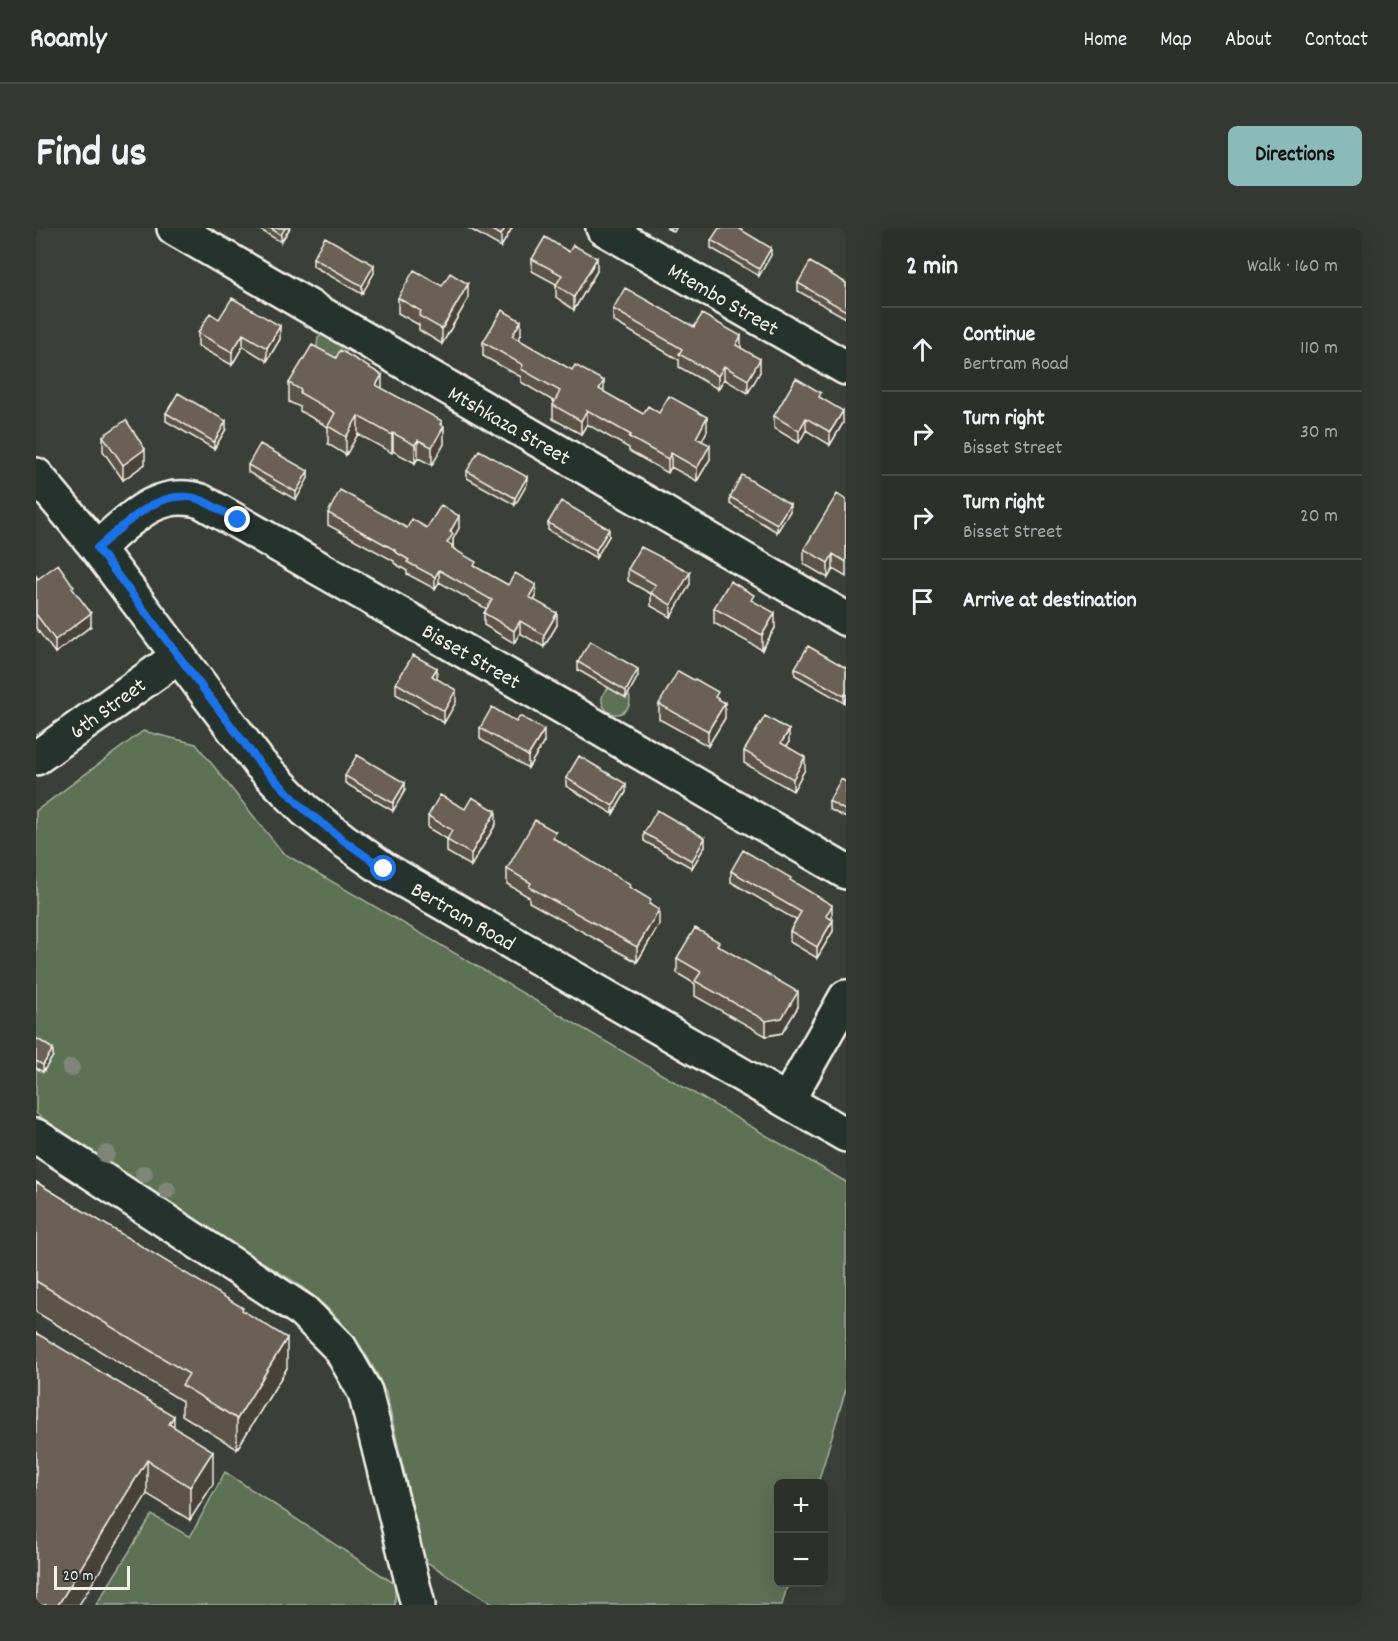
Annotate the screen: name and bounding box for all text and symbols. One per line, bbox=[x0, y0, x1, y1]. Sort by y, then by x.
text: Roamly bbox=[30, 21, 106, 61]
text: Home bbox=[1083, 26, 1127, 56]
text: Map bbox=[1160, 26, 1192, 56]
text: About bbox=[1225, 26, 1272, 56]
text: Contact bbox=[1305, 26, 1368, 56]
text: Find us bbox=[36, 126, 147, 186]
button: Directions bbox=[1228, 126, 1362, 186]
text: 2 min bbox=[906, 249, 958, 286]
text: Walk · 160 m bbox=[1247, 253, 1338, 281]
street label: Mtembo Street bbox=[661, 257, 784, 345]
text: Continue bbox=[963, 320, 1035, 351]
icon: ahead bbox=[906, 333, 939, 366]
text: 110 m bbox=[1300, 335, 1338, 363]
text: Bertram Road bbox=[963, 351, 1069, 379]
street label: Mtshkaza Street bbox=[441, 379, 575, 475]
text: Turn right bbox=[963, 404, 1045, 435]
icon: right bbox=[906, 417, 939, 450]
text: 30 m bbox=[1300, 419, 1338, 447]
text: Bisset Street bbox=[963, 435, 1062, 463]
text: Turn right bbox=[963, 488, 1045, 519]
icon: right bbox=[906, 501, 939, 534]
text: 20 m bbox=[1300, 503, 1338, 531]
route end bbox=[224, 506, 250, 532]
text: Bisset Street bbox=[963, 519, 1062, 547]
icon: arrive bbox=[906, 585, 939, 618]
text: Arrive at destination bbox=[963, 586, 1137, 617]
street label: Bisset Street bbox=[415, 617, 525, 699]
street label: 6th Street bbox=[65, 672, 154, 748]
route start bbox=[370, 855, 396, 881]
street label: Bertram Road bbox=[404, 876, 520, 960]
map controls bbox=[774, 1479, 828, 1587]
button: + bbox=[774, 1479, 828, 1533]
button: − bbox=[774, 1533, 828, 1587]
scale bar bbox=[54, 1563, 130, 1590]
text: 20 m bbox=[63, 1565, 93, 1588]

